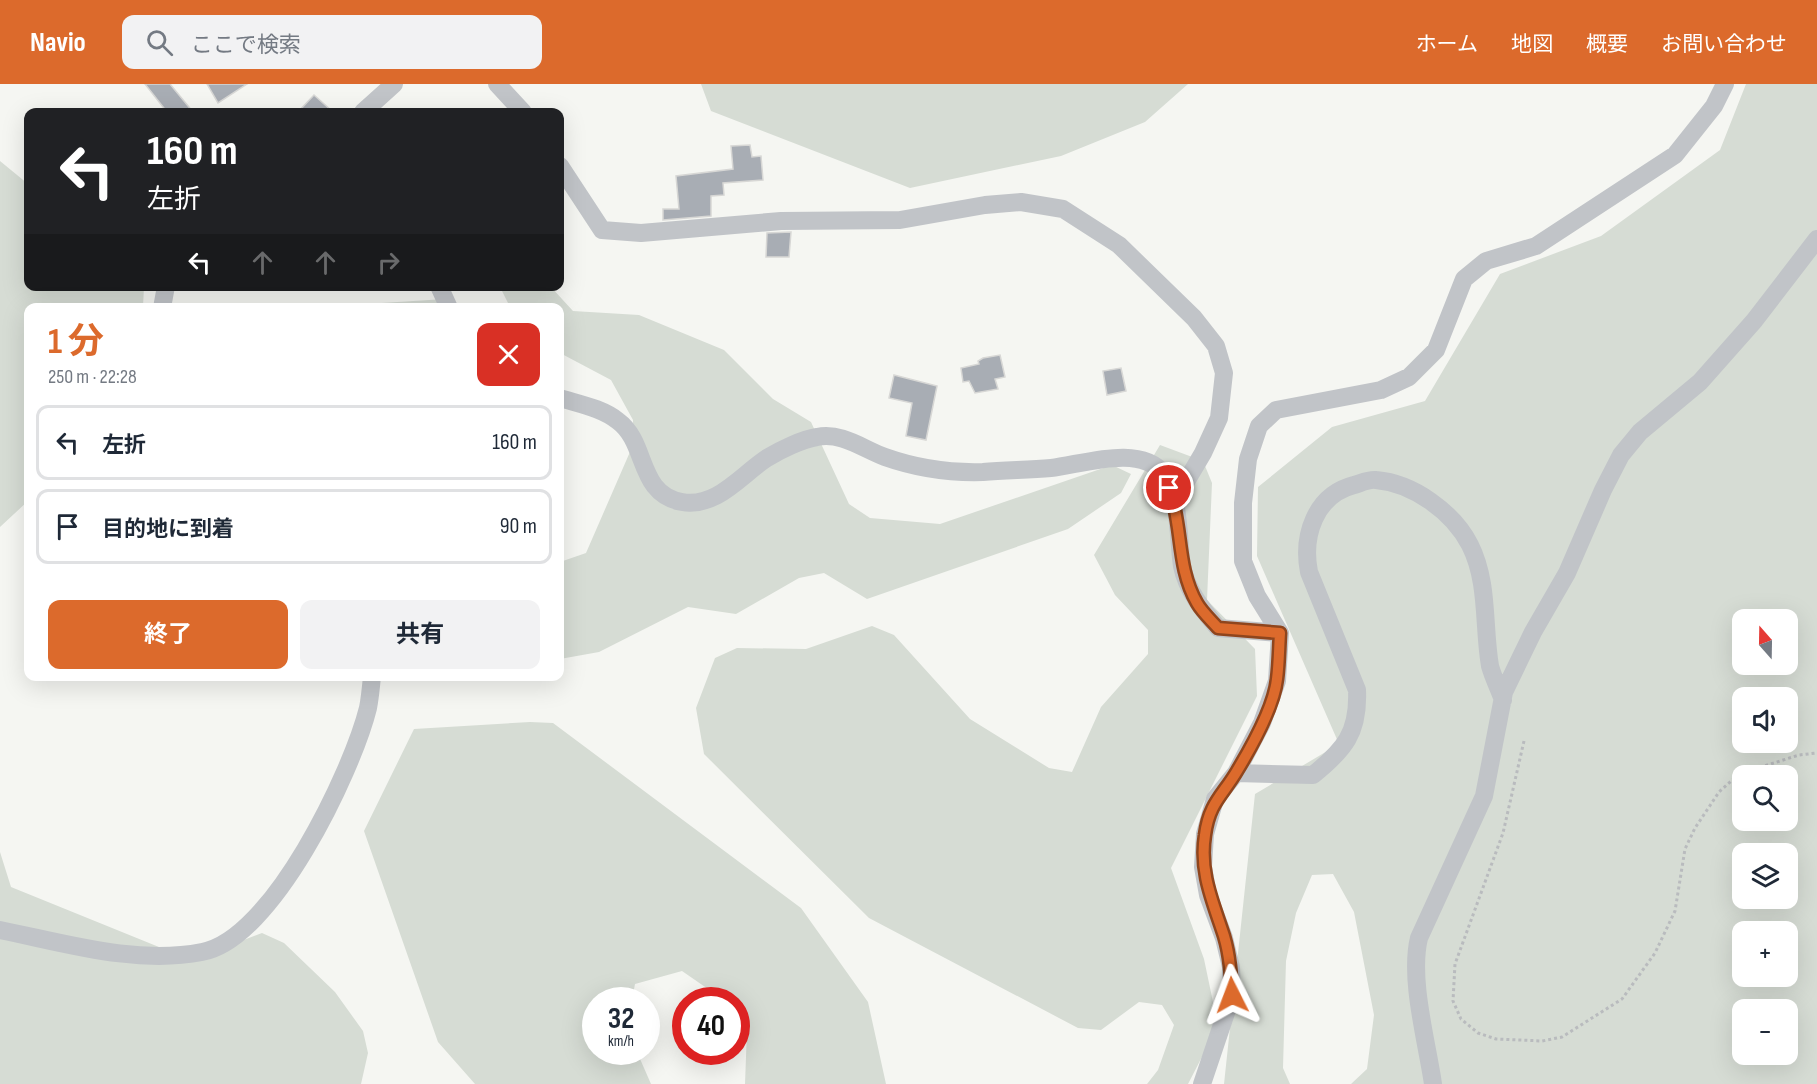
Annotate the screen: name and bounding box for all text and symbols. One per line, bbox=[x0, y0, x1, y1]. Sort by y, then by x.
search box bbox=[122, 15, 542, 69]
text: Navio bbox=[30, 26, 86, 59]
icon: search bbox=[143, 26, 176, 59]
text: ここで検索 bbox=[191, 32, 301, 59]
text: ホーム bbox=[1416, 32, 1478, 57]
text: 地図 bbox=[1511, 32, 1553, 57]
text: 概要 bbox=[1586, 32, 1628, 57]
text: お問い合わせ bbox=[1661, 32, 1787, 57]
text: 160 m bbox=[147, 126, 238, 177]
icon: left bbox=[48, 132, 126, 210]
text: 左折 bbox=[147, 184, 201, 216]
icon: left bbox=[183, 246, 216, 279]
icon: ahead bbox=[246, 246, 279, 279]
icon: ahead bbox=[309, 246, 342, 279]
icon: right bbox=[372, 246, 405, 279]
text: 1 分 bbox=[48, 321, 104, 364]
button: close bbox=[477, 323, 540, 386]
text: 250 m · 22:28 bbox=[48, 365, 137, 389]
icon: left bbox=[51, 426, 84, 459]
text: 160 m bbox=[492, 429, 537, 456]
text: 左折 bbox=[102, 432, 146, 459]
pin bbox=[1143, 462, 1194, 513]
icon: arrive bbox=[1152, 471, 1185, 504]
icon: arrive bbox=[51, 510, 84, 543]
text: 90 m bbox=[500, 513, 537, 540]
text: 目的地に到着 bbox=[102, 516, 234, 543]
button: 終了 bbox=[48, 600, 288, 669]
button: 共有 bbox=[300, 600, 540, 669]
north arrow bbox=[1732, 609, 1798, 675]
map controls bbox=[1732, 609, 1798, 1065]
button: sound bbox=[1732, 687, 1798, 753]
button: search bbox=[1732, 765, 1798, 831]
button: layers bbox=[1732, 843, 1798, 909]
button: + bbox=[1732, 921, 1798, 987]
position arrow bbox=[1200, 963, 1264, 1027]
speed limit sign: 40 bbox=[672, 987, 750, 1065]
button: − bbox=[1732, 999, 1798, 1065]
text: 32 bbox=[608, 1001, 634, 1037]
text: km/h bbox=[608, 1032, 634, 1051]

